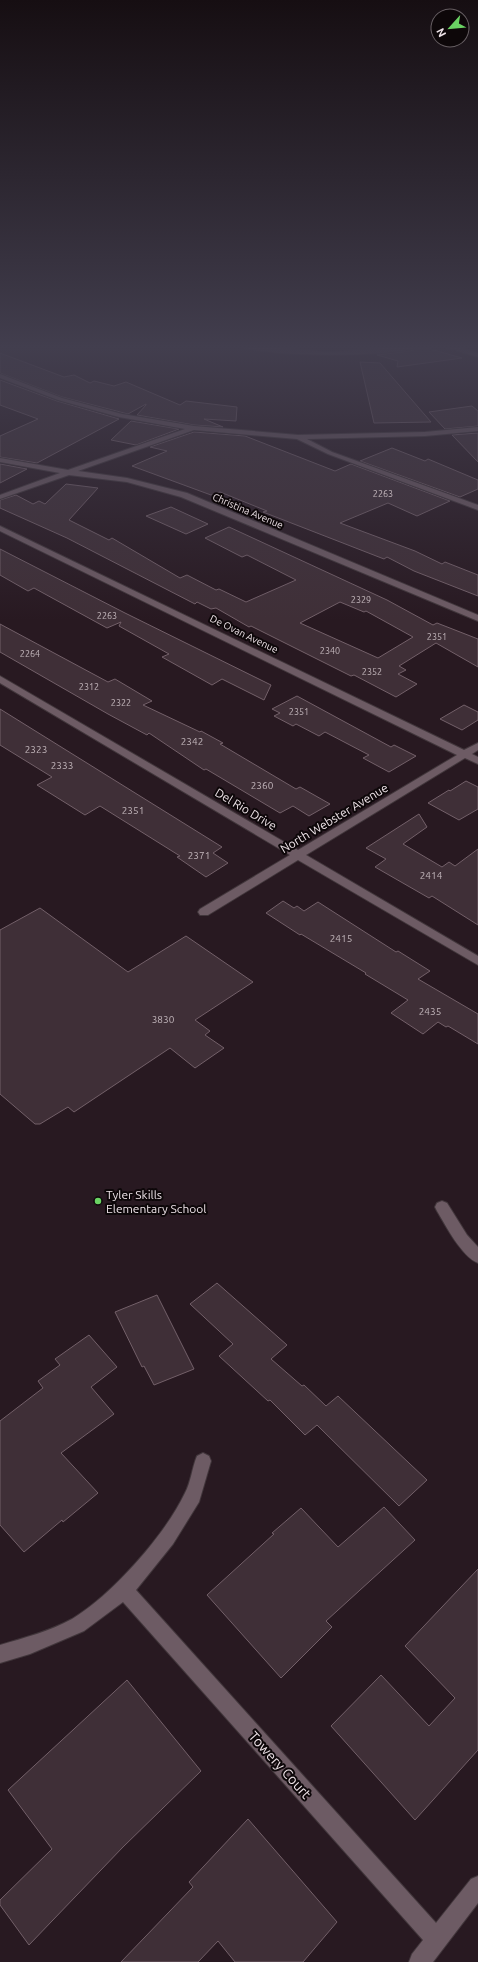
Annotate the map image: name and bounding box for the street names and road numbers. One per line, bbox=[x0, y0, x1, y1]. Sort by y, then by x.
street label: Christina Avenue bbox=[211, 491, 285, 531]
street label: De Ovan Avenue bbox=[208, 613, 280, 655]
street label: North Webster Avenue bbox=[278, 781, 390, 855]
street label: Del Rio Drive bbox=[213, 786, 279, 832]
street label: Towery Court bbox=[246, 1728, 315, 1802]

